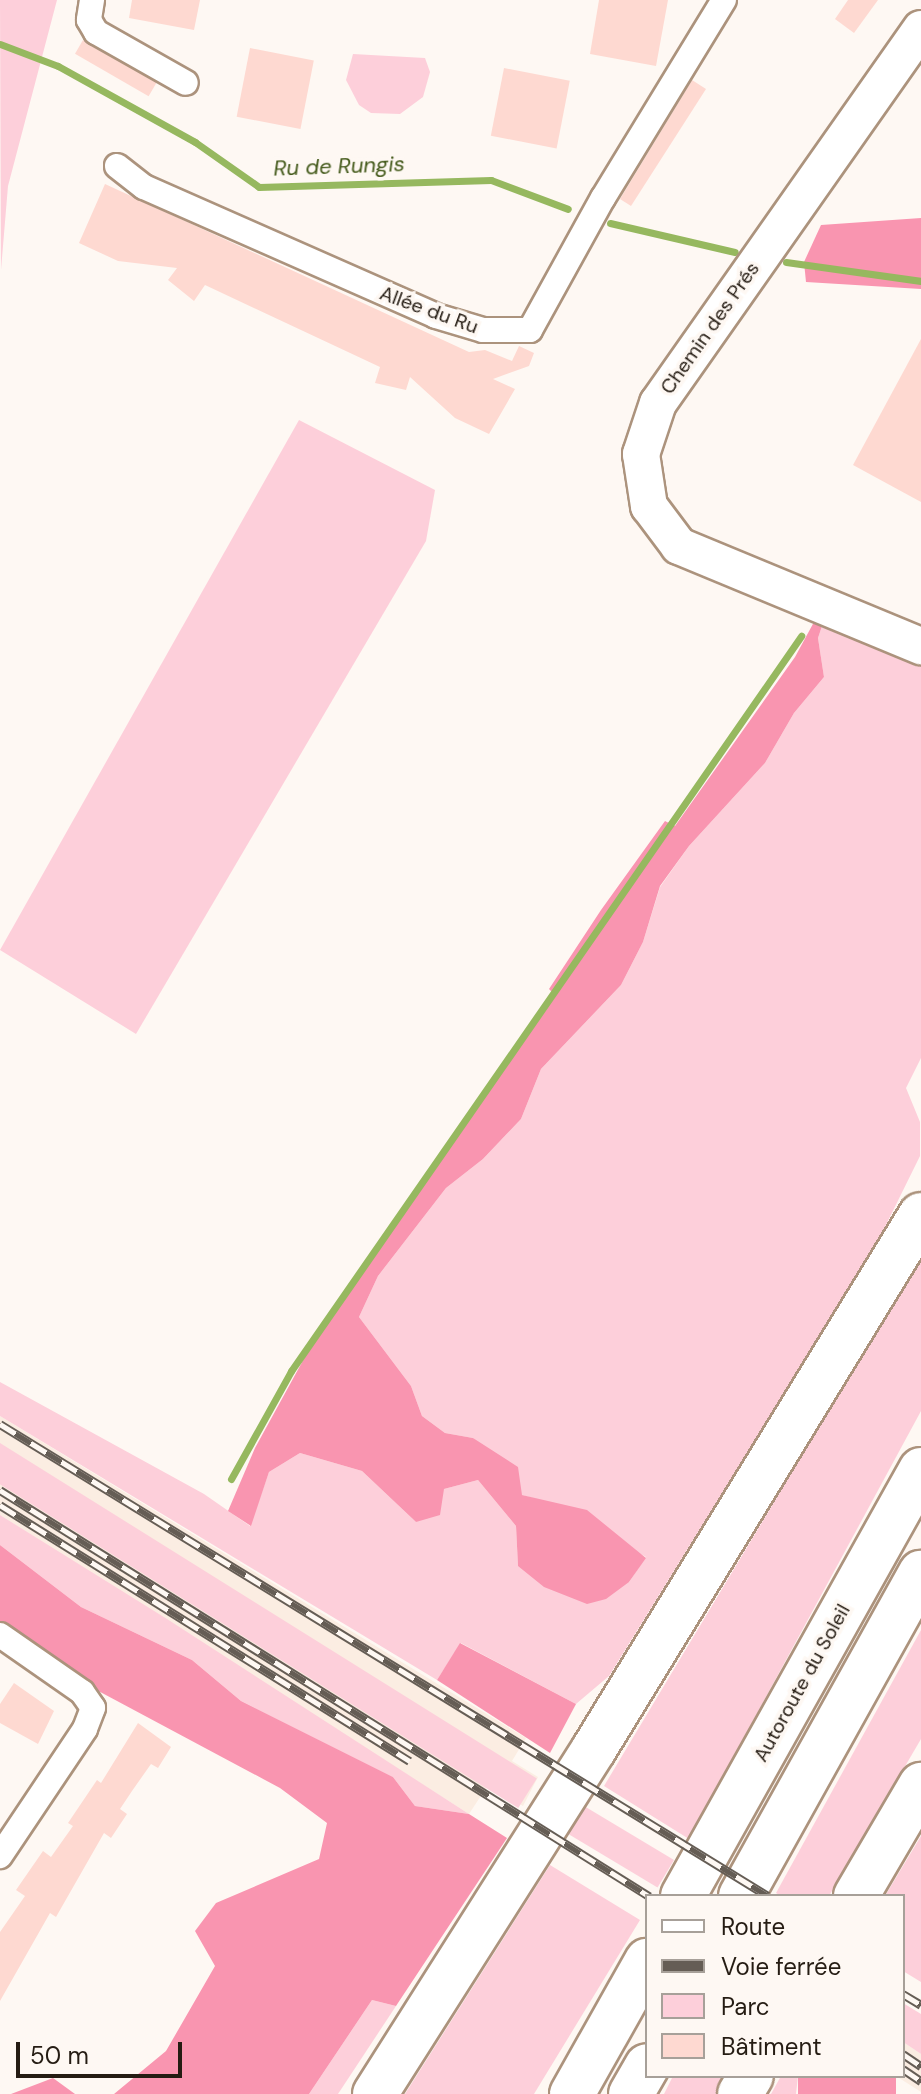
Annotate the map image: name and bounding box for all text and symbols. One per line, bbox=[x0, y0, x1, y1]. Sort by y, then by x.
water label: Ru de Rungis bbox=[273, 151, 405, 181]
street label: Chemin des Prés bbox=[655, 257, 765, 399]
street label: Allée du Ru bbox=[377, 281, 481, 339]
street label: Autoroute du Soleil bbox=[749, 1600, 855, 1766]
legend bbox=[645, 1894, 905, 2078]
text: Route bbox=[721, 1911, 785, 1942]
text: Voie ferrée bbox=[721, 1951, 841, 1982]
text: Parc bbox=[721, 1991, 770, 2022]
scale bar bbox=[20, 2026, 186, 2076]
text: Bâtiment bbox=[721, 2031, 822, 2062]
text: 50 m bbox=[30, 2040, 89, 2071]

